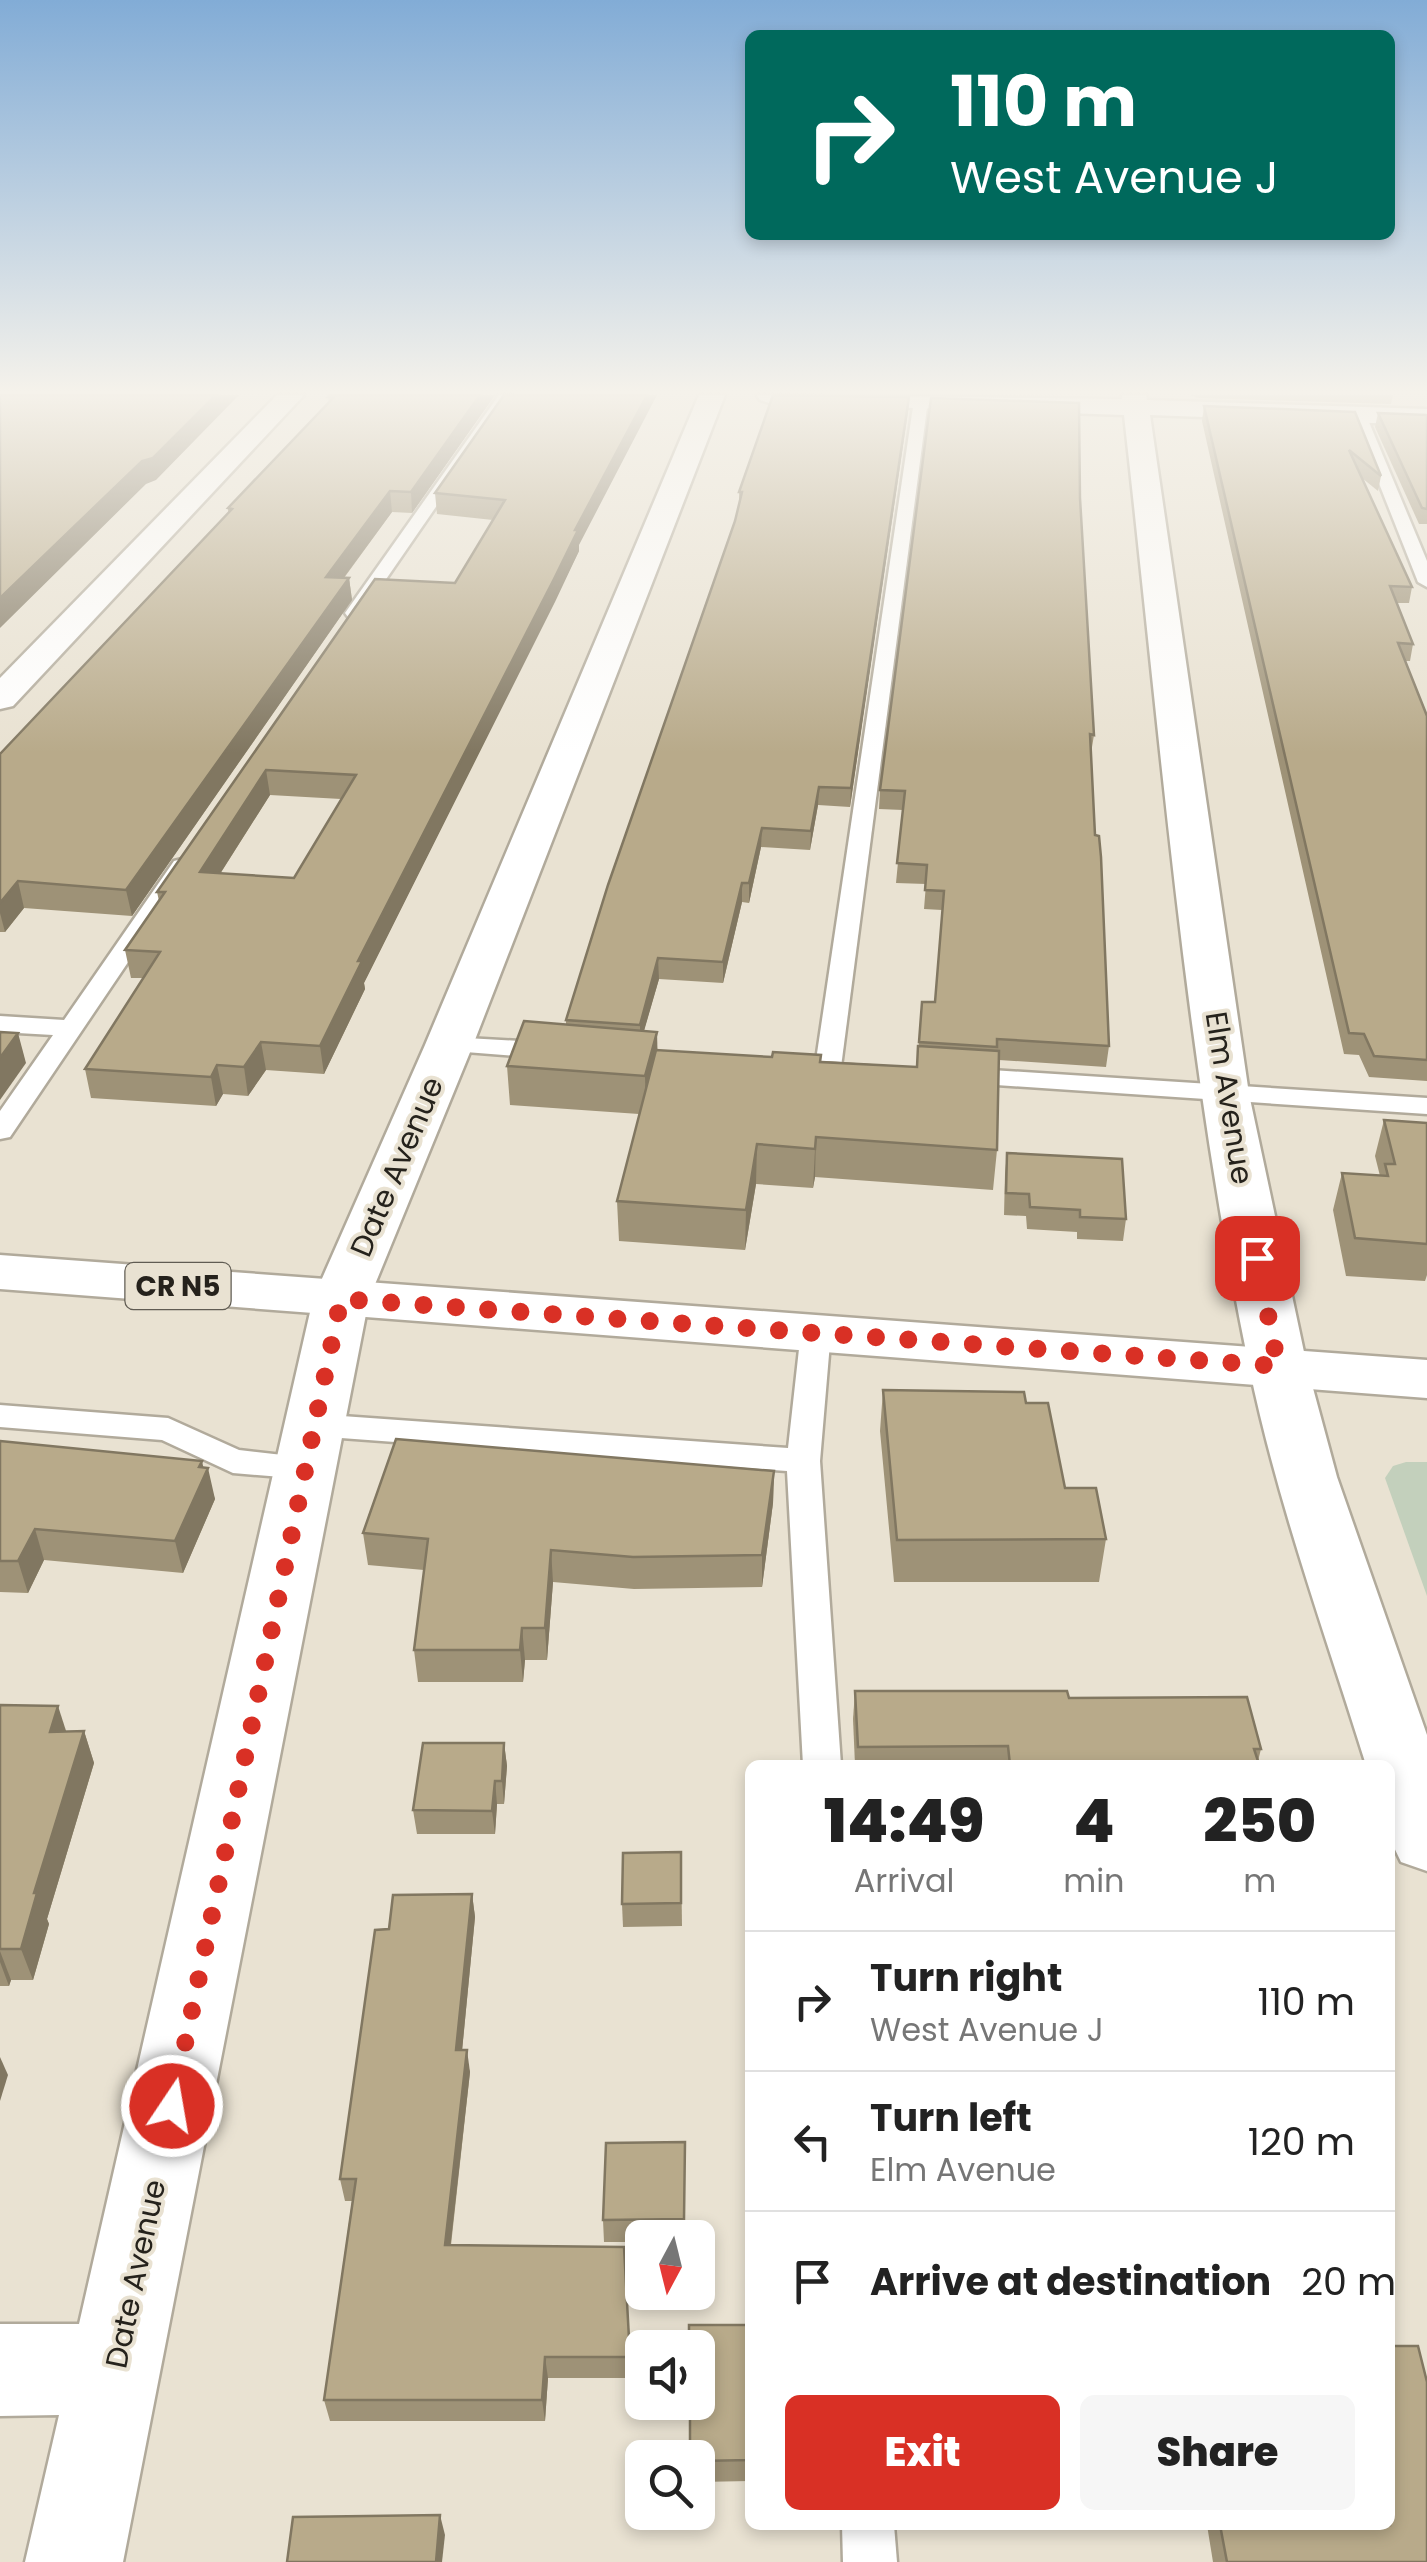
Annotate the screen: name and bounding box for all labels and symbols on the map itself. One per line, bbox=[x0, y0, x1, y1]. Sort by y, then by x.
street label: Elm Avenue bbox=[1195, 1008, 1264, 1187]
street label: Date Avenue bbox=[339, 1070, 454, 1263]
pin bbox=[1215, 1216, 1300, 1301]
road number: CR N5 bbox=[126, 1263, 230, 1309]
position arrow bbox=[120, 2054, 224, 2158]
street label: Date Avenue bbox=[95, 2176, 176, 2372]
north arrow bbox=[625, 2220, 715, 2310]

